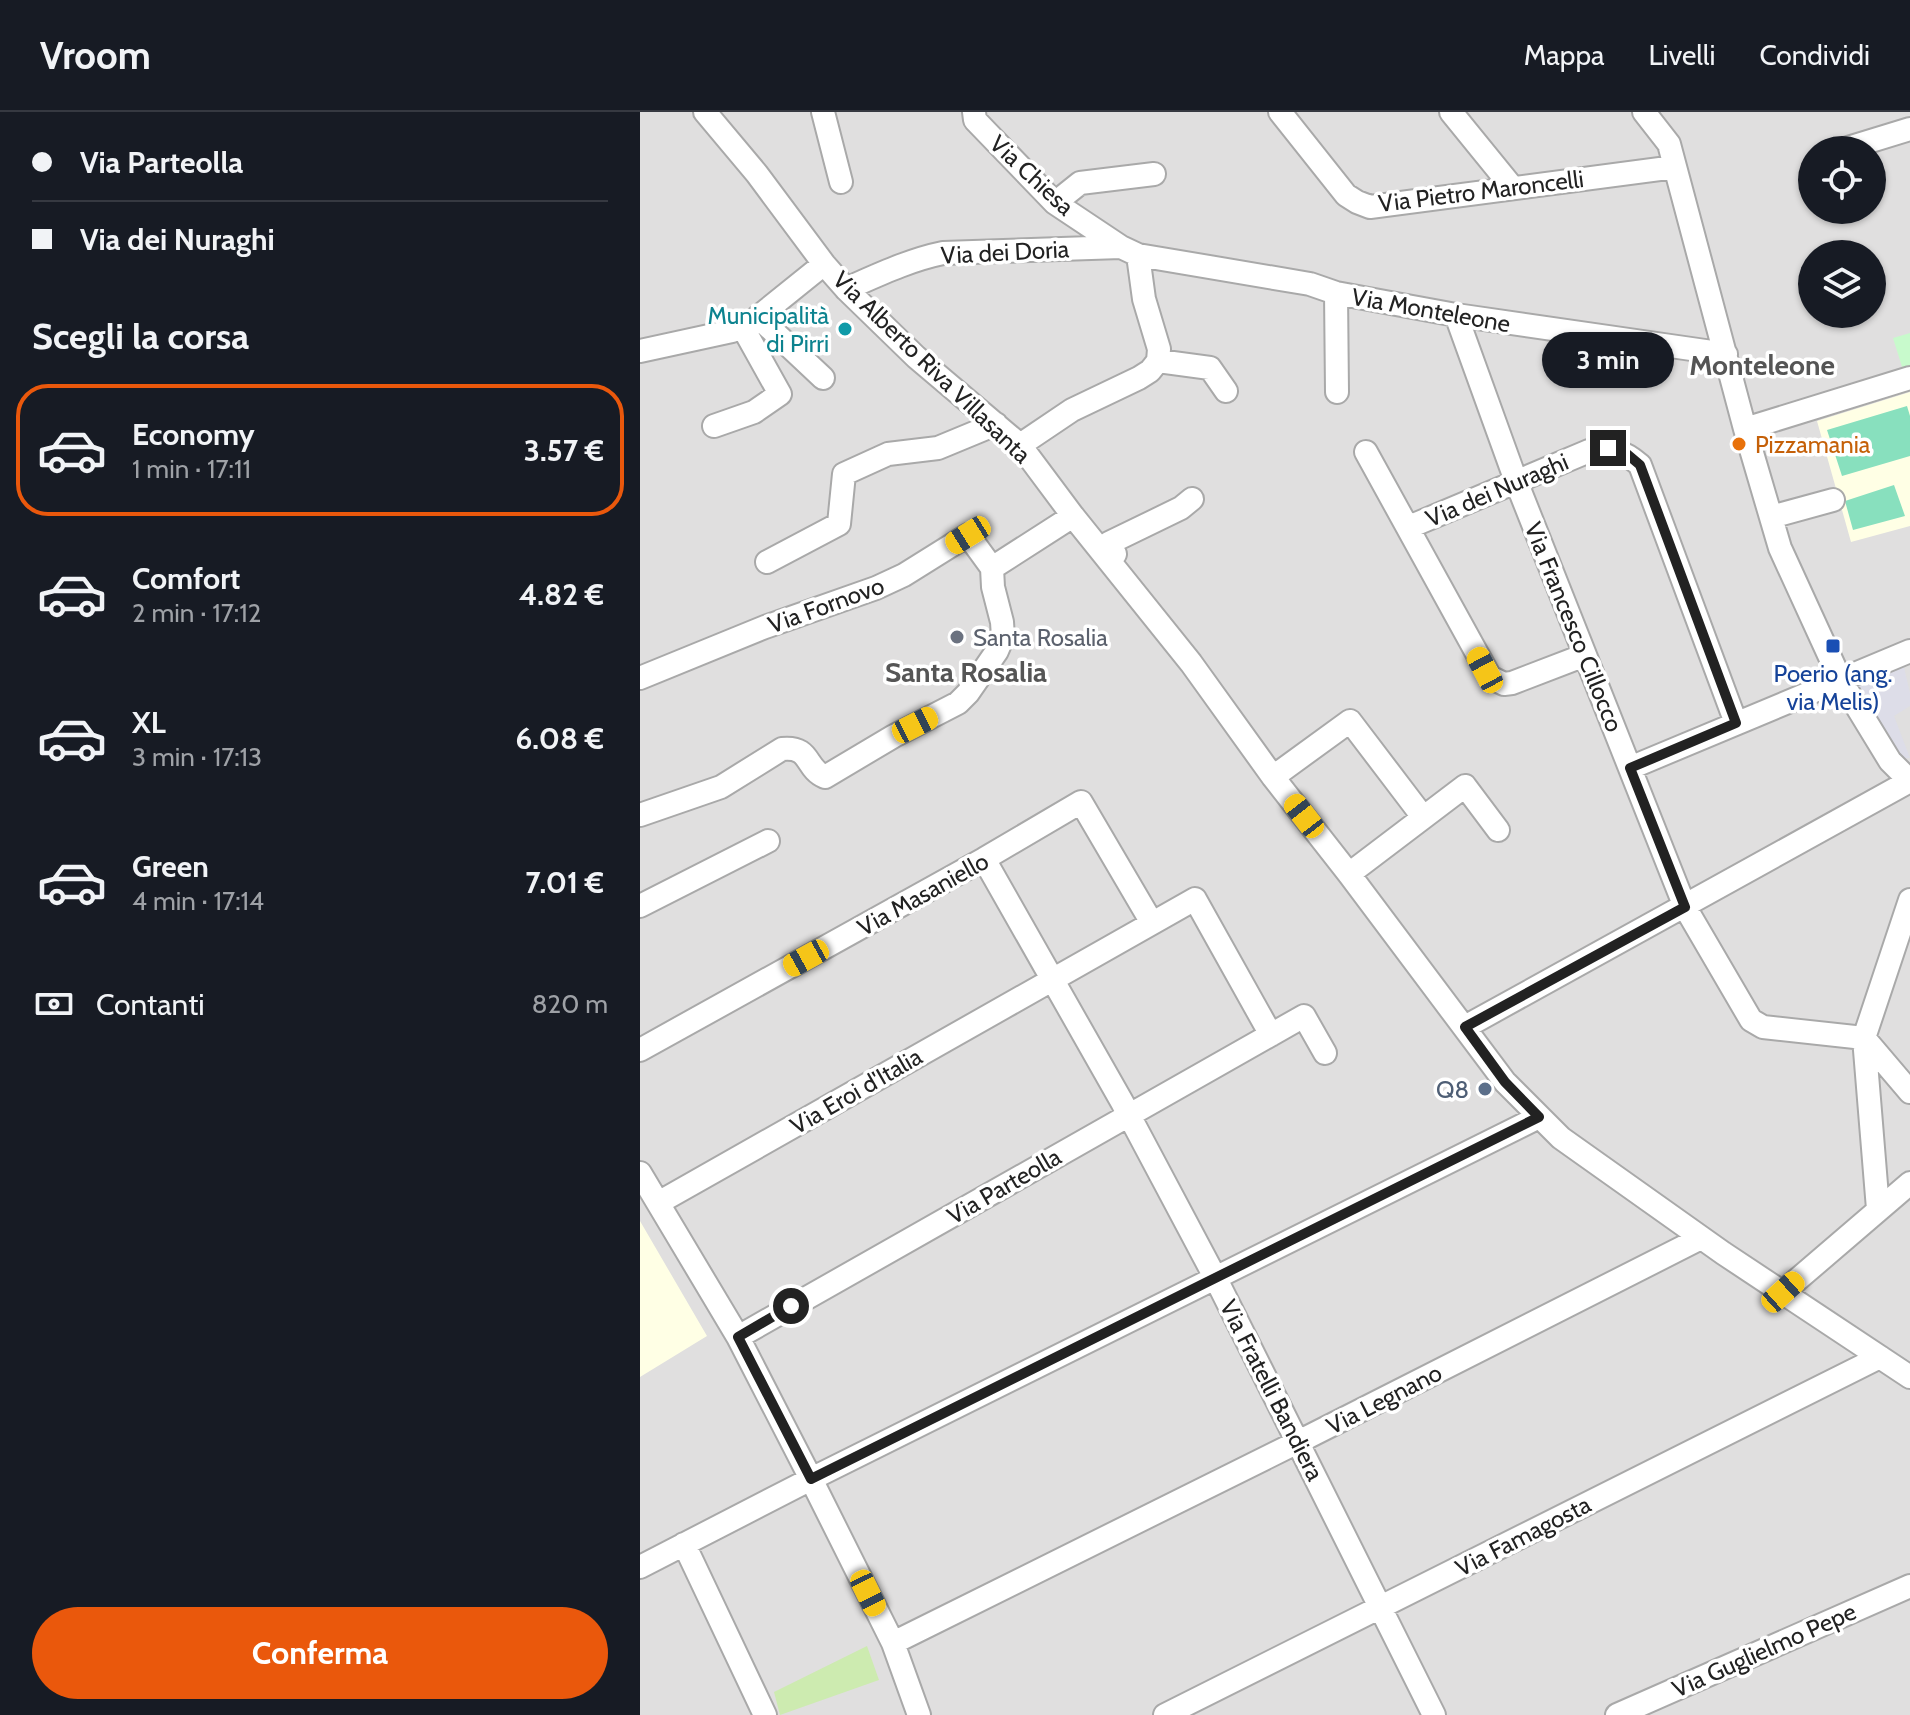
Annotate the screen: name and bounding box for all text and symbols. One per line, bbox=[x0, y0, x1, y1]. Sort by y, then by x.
text: Vroom bbox=[40, 32, 151, 79]
text: Mappa bbox=[1524, 38, 1604, 72]
text: Livelli bbox=[1648, 38, 1715, 72]
text: Condividi bbox=[1759, 38, 1870, 72]
street label: Via Chiesa bbox=[984, 129, 1080, 222]
map controls bbox=[1798, 136, 1886, 328]
button: locate bbox=[1798, 136, 1886, 224]
text: Via Parteolla bbox=[80, 144, 243, 181]
street label: Via Pietro Maroncelli bbox=[1377, 164, 1585, 218]
text: Via dei Nuraghi bbox=[80, 221, 275, 258]
street label: Via dei Doria bbox=[940, 234, 1070, 270]
button: layers bbox=[1798, 240, 1886, 328]
street label: Via Alberto Riva Villasanta bbox=[827, 265, 1037, 469]
street label: Via Monteleone bbox=[1350, 282, 1512, 338]
place label: Municipalità di Pirri bbox=[707, 301, 829, 358]
text: Scegli la corsa bbox=[32, 314, 249, 358]
marker: Municipalità di Pirri bbox=[836, 320, 854, 338]
callout: 3 min bbox=[1542, 332, 1674, 388]
text: 3 min bbox=[1576, 344, 1640, 376]
district label: Monteleone bbox=[1689, 348, 1835, 382]
icon: car bbox=[36, 414, 108, 486]
text: Economy bbox=[132, 416, 255, 453]
route end bbox=[1590, 430, 1626, 466]
place label: Pizzamania bbox=[1755, 430, 1871, 459]
text: 3.57 € bbox=[524, 432, 604, 469]
marker: Pizzamania bbox=[1730, 435, 1748, 453]
street label: Via dei Nuraghi bbox=[1421, 447, 1573, 533]
text: 1 min · 17:11 bbox=[132, 453, 251, 485]
car bbox=[941, 512, 995, 558]
street label: Via Francesco Cillocco bbox=[1519, 518, 1629, 736]
icon: car bbox=[36, 558, 108, 630]
text: Comfort bbox=[132, 560, 240, 597]
street label: Via Fornovo bbox=[764, 571, 888, 639]
text: 4.82 € bbox=[519, 576, 604, 613]
text: 2 min · 17:12 bbox=[132, 597, 261, 629]
place label: Santa Rosalia bbox=[973, 623, 1108, 652]
marker: Santa Rosalia bbox=[948, 628, 966, 646]
marker: Poerio (ang. via Melis) bbox=[1824, 637, 1842, 655]
car bbox=[1463, 643, 1507, 697]
district label: Santa Rosalia bbox=[885, 655, 1047, 689]
place label: Poerio (ang. via Melis) bbox=[1774, 659, 1892, 716]
icon: car bbox=[36, 702, 108, 774]
car bbox=[888, 703, 942, 747]
text: XL bbox=[132, 704, 166, 741]
text: 6.08 € bbox=[515, 720, 604, 757]
text: 3 min · 17:13 bbox=[132, 741, 262, 773]
car bbox=[1280, 790, 1328, 842]
icon: car bbox=[36, 846, 108, 918]
street label: Via Masaniello bbox=[852, 846, 994, 942]
text: Green bbox=[132, 848, 209, 885]
text: 7.01 € bbox=[525, 864, 604, 901]
text: 4 min · 17:14 bbox=[132, 885, 264, 917]
car bbox=[779, 936, 833, 980]
icon: cash bbox=[32, 982, 76, 1026]
text: Contanti bbox=[96, 986, 205, 1023]
text: 820 m bbox=[532, 988, 608, 1020]
street label: Via Eroi d'Italia bbox=[785, 1041, 927, 1140]
place label: Q8 bbox=[1436, 1075, 1469, 1104]
marker: Q8 bbox=[1476, 1080, 1494, 1098]
street label: Via Parteolla bbox=[942, 1142, 1066, 1230]
car bbox=[1757, 1267, 1809, 1317]
route start bbox=[773, 1288, 809, 1324]
street label: Via Fratelli Bandiera bbox=[1214, 1295, 1330, 1486]
street label: Via Legnano bbox=[1322, 1358, 1446, 1440]
street label: Via Famagosta bbox=[1451, 1489, 1596, 1582]
car bbox=[847, 1566, 889, 1620]
street label: Via Guglielmo Pepe bbox=[1668, 1597, 1860, 1703]
button: Conferma bbox=[32, 1607, 608, 1699]

